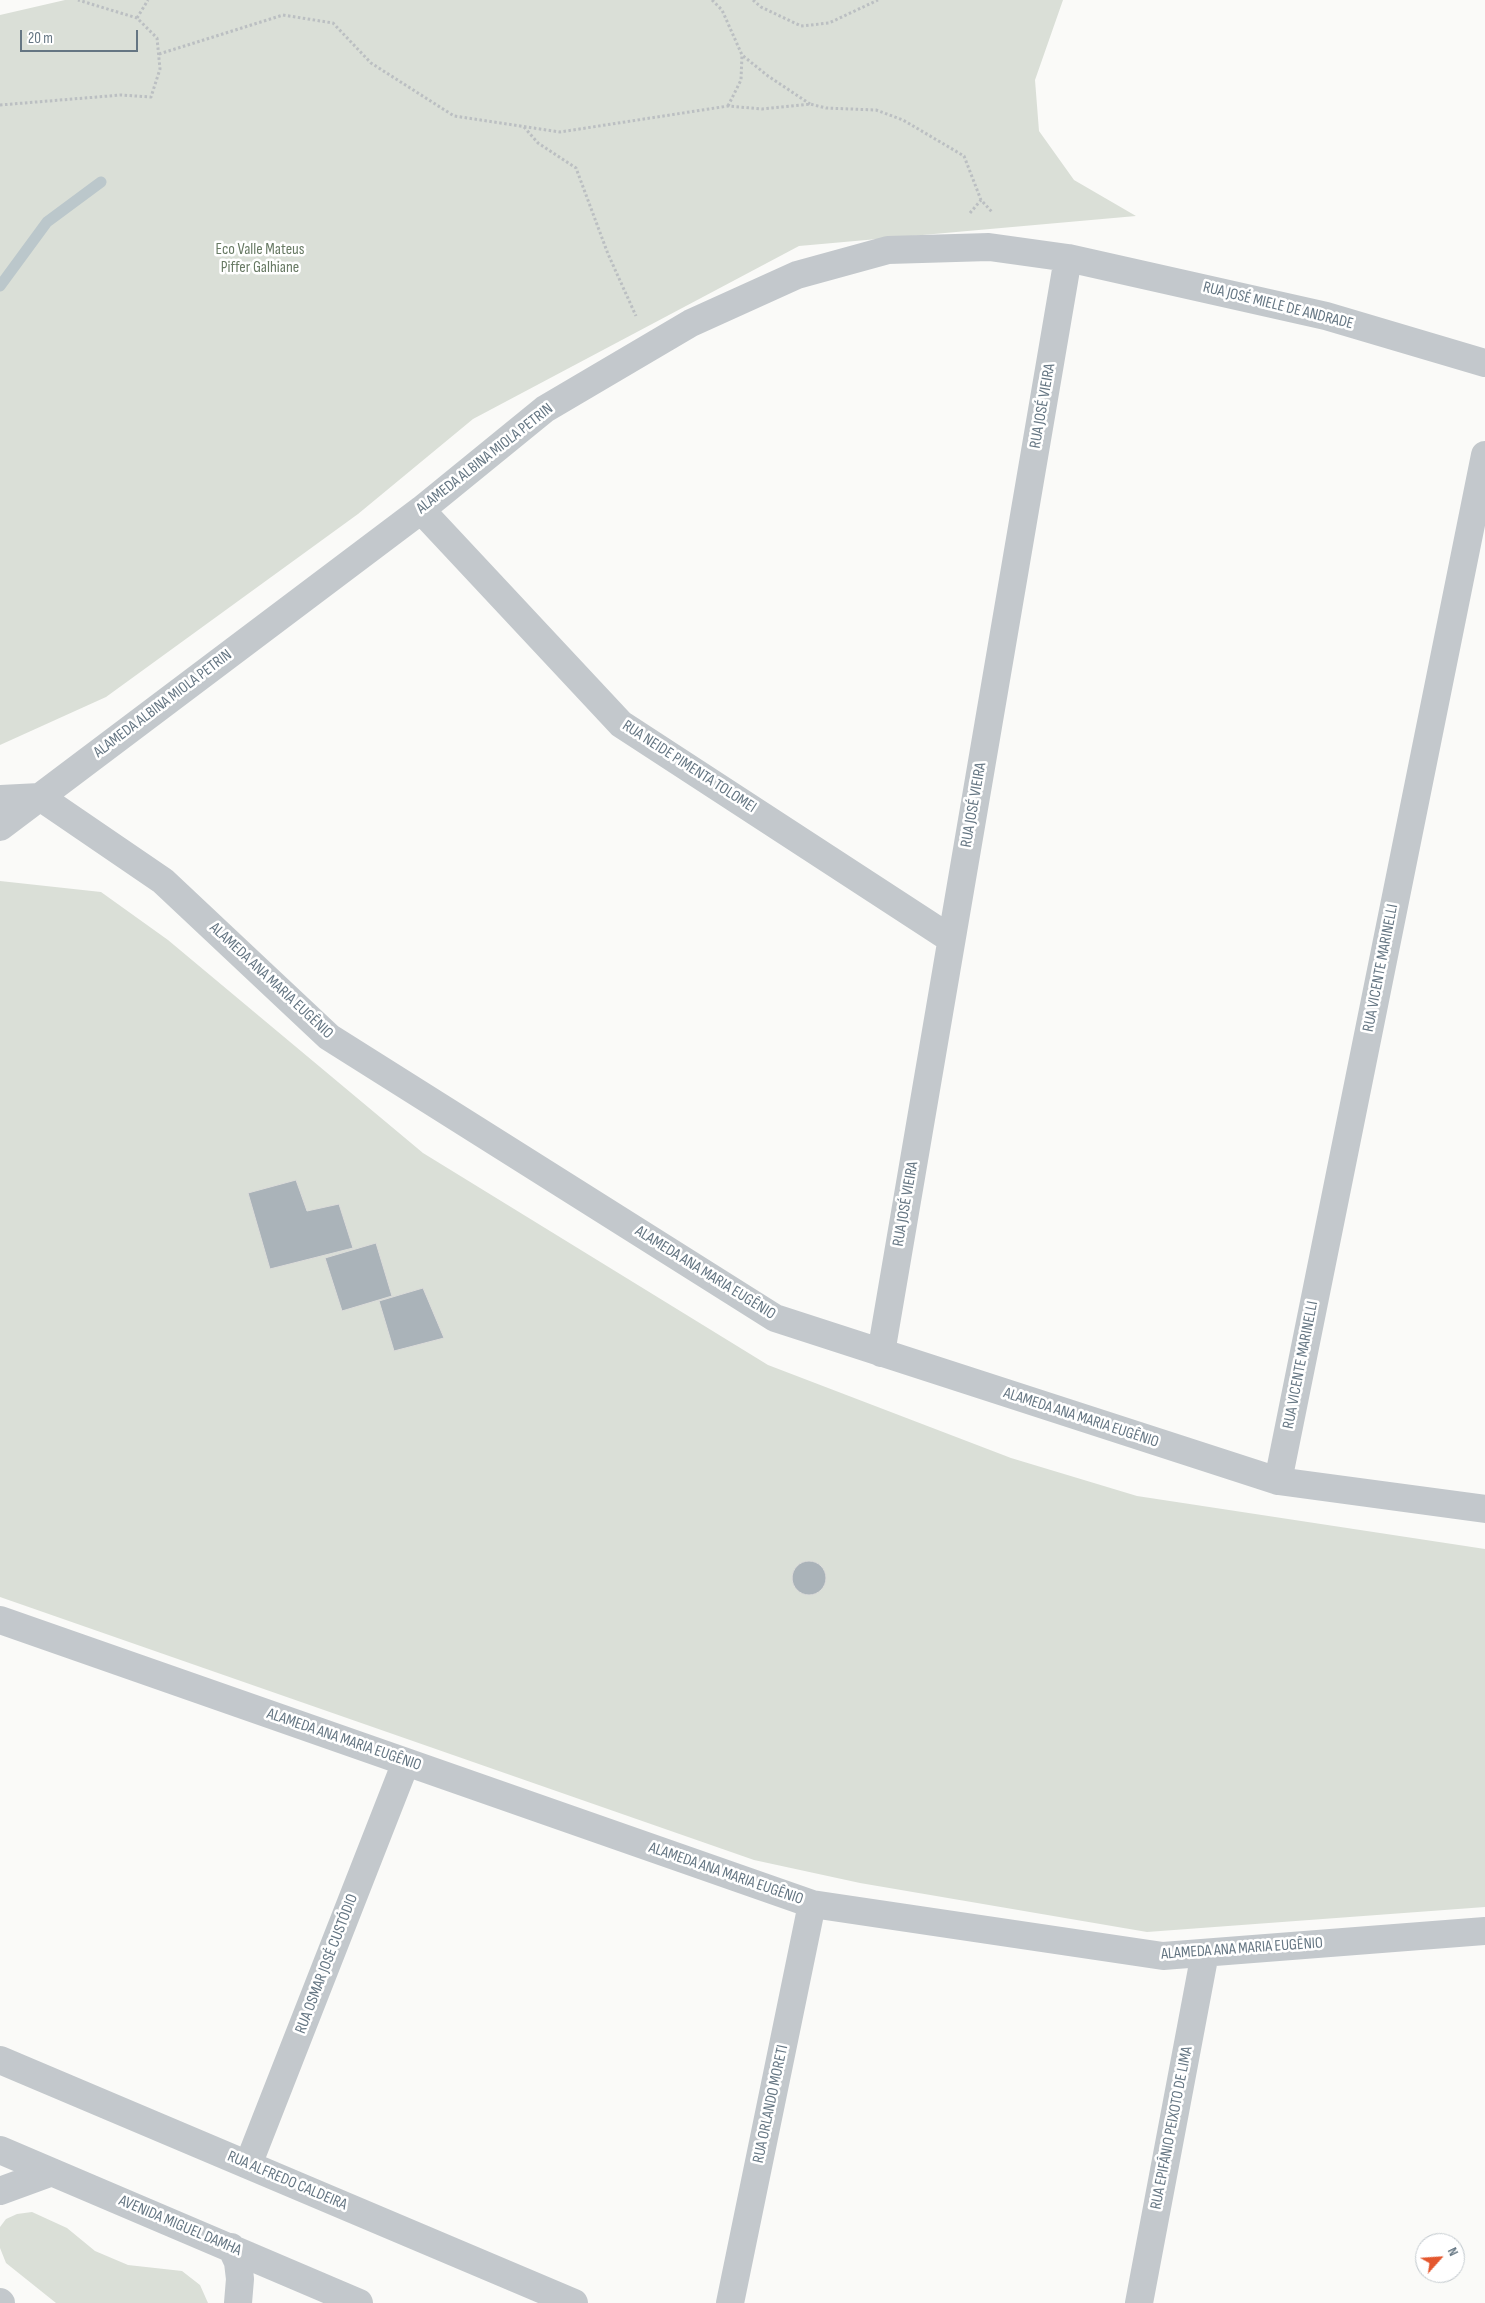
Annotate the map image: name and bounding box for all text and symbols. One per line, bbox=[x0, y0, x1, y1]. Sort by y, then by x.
scale bar bbox=[22, 20, 140, 52]
text: 20 m bbox=[28, 29, 53, 48]
park label: Eco Valle Mateus Piffer Galhiane bbox=[215, 240, 305, 278]
street label: RUA JOSÉ MIELE DE ANDRADE bbox=[1201, 278, 1355, 334]
street label: RUA JOSÉ VIEIRA bbox=[1026, 362, 1060, 450]
street label: ALAMEDA ALBINA MIOLA PETRIN bbox=[413, 400, 557, 518]
street label: ALAMEDA ALBINA MIOLA PETRIN bbox=[90, 646, 236, 762]
street label: RUA NEIDE PIMENTA TOLOMEI bbox=[618, 716, 760, 818]
street label: RUA JOSÉ VIEIRA bbox=[957, 761, 991, 849]
street label: RUA VICENTE MARINELLI bbox=[1359, 902, 1403, 1034]
street label: ALAMEDA ANA MARIA EUGÊNIO bbox=[205, 919, 337, 1043]
street label: RUA JOSÉ VIEIRA bbox=[889, 1160, 923, 1248]
street label: ALAMEDA ANA MARIA EUGÊNIO bbox=[631, 1222, 779, 1324]
street label: RUA VICENTE MARINELLI bbox=[1279, 1299, 1323, 1431]
street label: ALAMEDA ANA MARIA EUGÊNIO bbox=[1001, 1384, 1161, 1452]
street label: ALAMEDA ANA MARIA EUGÊNIO bbox=[264, 1705, 424, 1775]
street label: ALAMEDA ANA MARIA EUGÊNIO bbox=[646, 1839, 806, 1909]
street label: RUA OSMAR JOSÉ CUSTÓDIO bbox=[292, 1891, 362, 2037]
street label: ALAMEDA ANA MARIA EUGÊNIO bbox=[1160, 1934, 1324, 1964]
street label: RUA ORLANDO MORETI bbox=[749, 2043, 793, 2165]
street label: RUA EPIFÂNIO PEIXOTO DE LIMA bbox=[1147, 2045, 1197, 2211]
street label: RUA ALFREDO CALDEIRA bbox=[224, 2147, 350, 2215]
street label: AVENIDA MIGUEL DAMHA bbox=[116, 2192, 244, 2260]
north arrow bbox=[1415, 2233, 1465, 2283]
text: N bbox=[1444, 2245, 1462, 2259]

